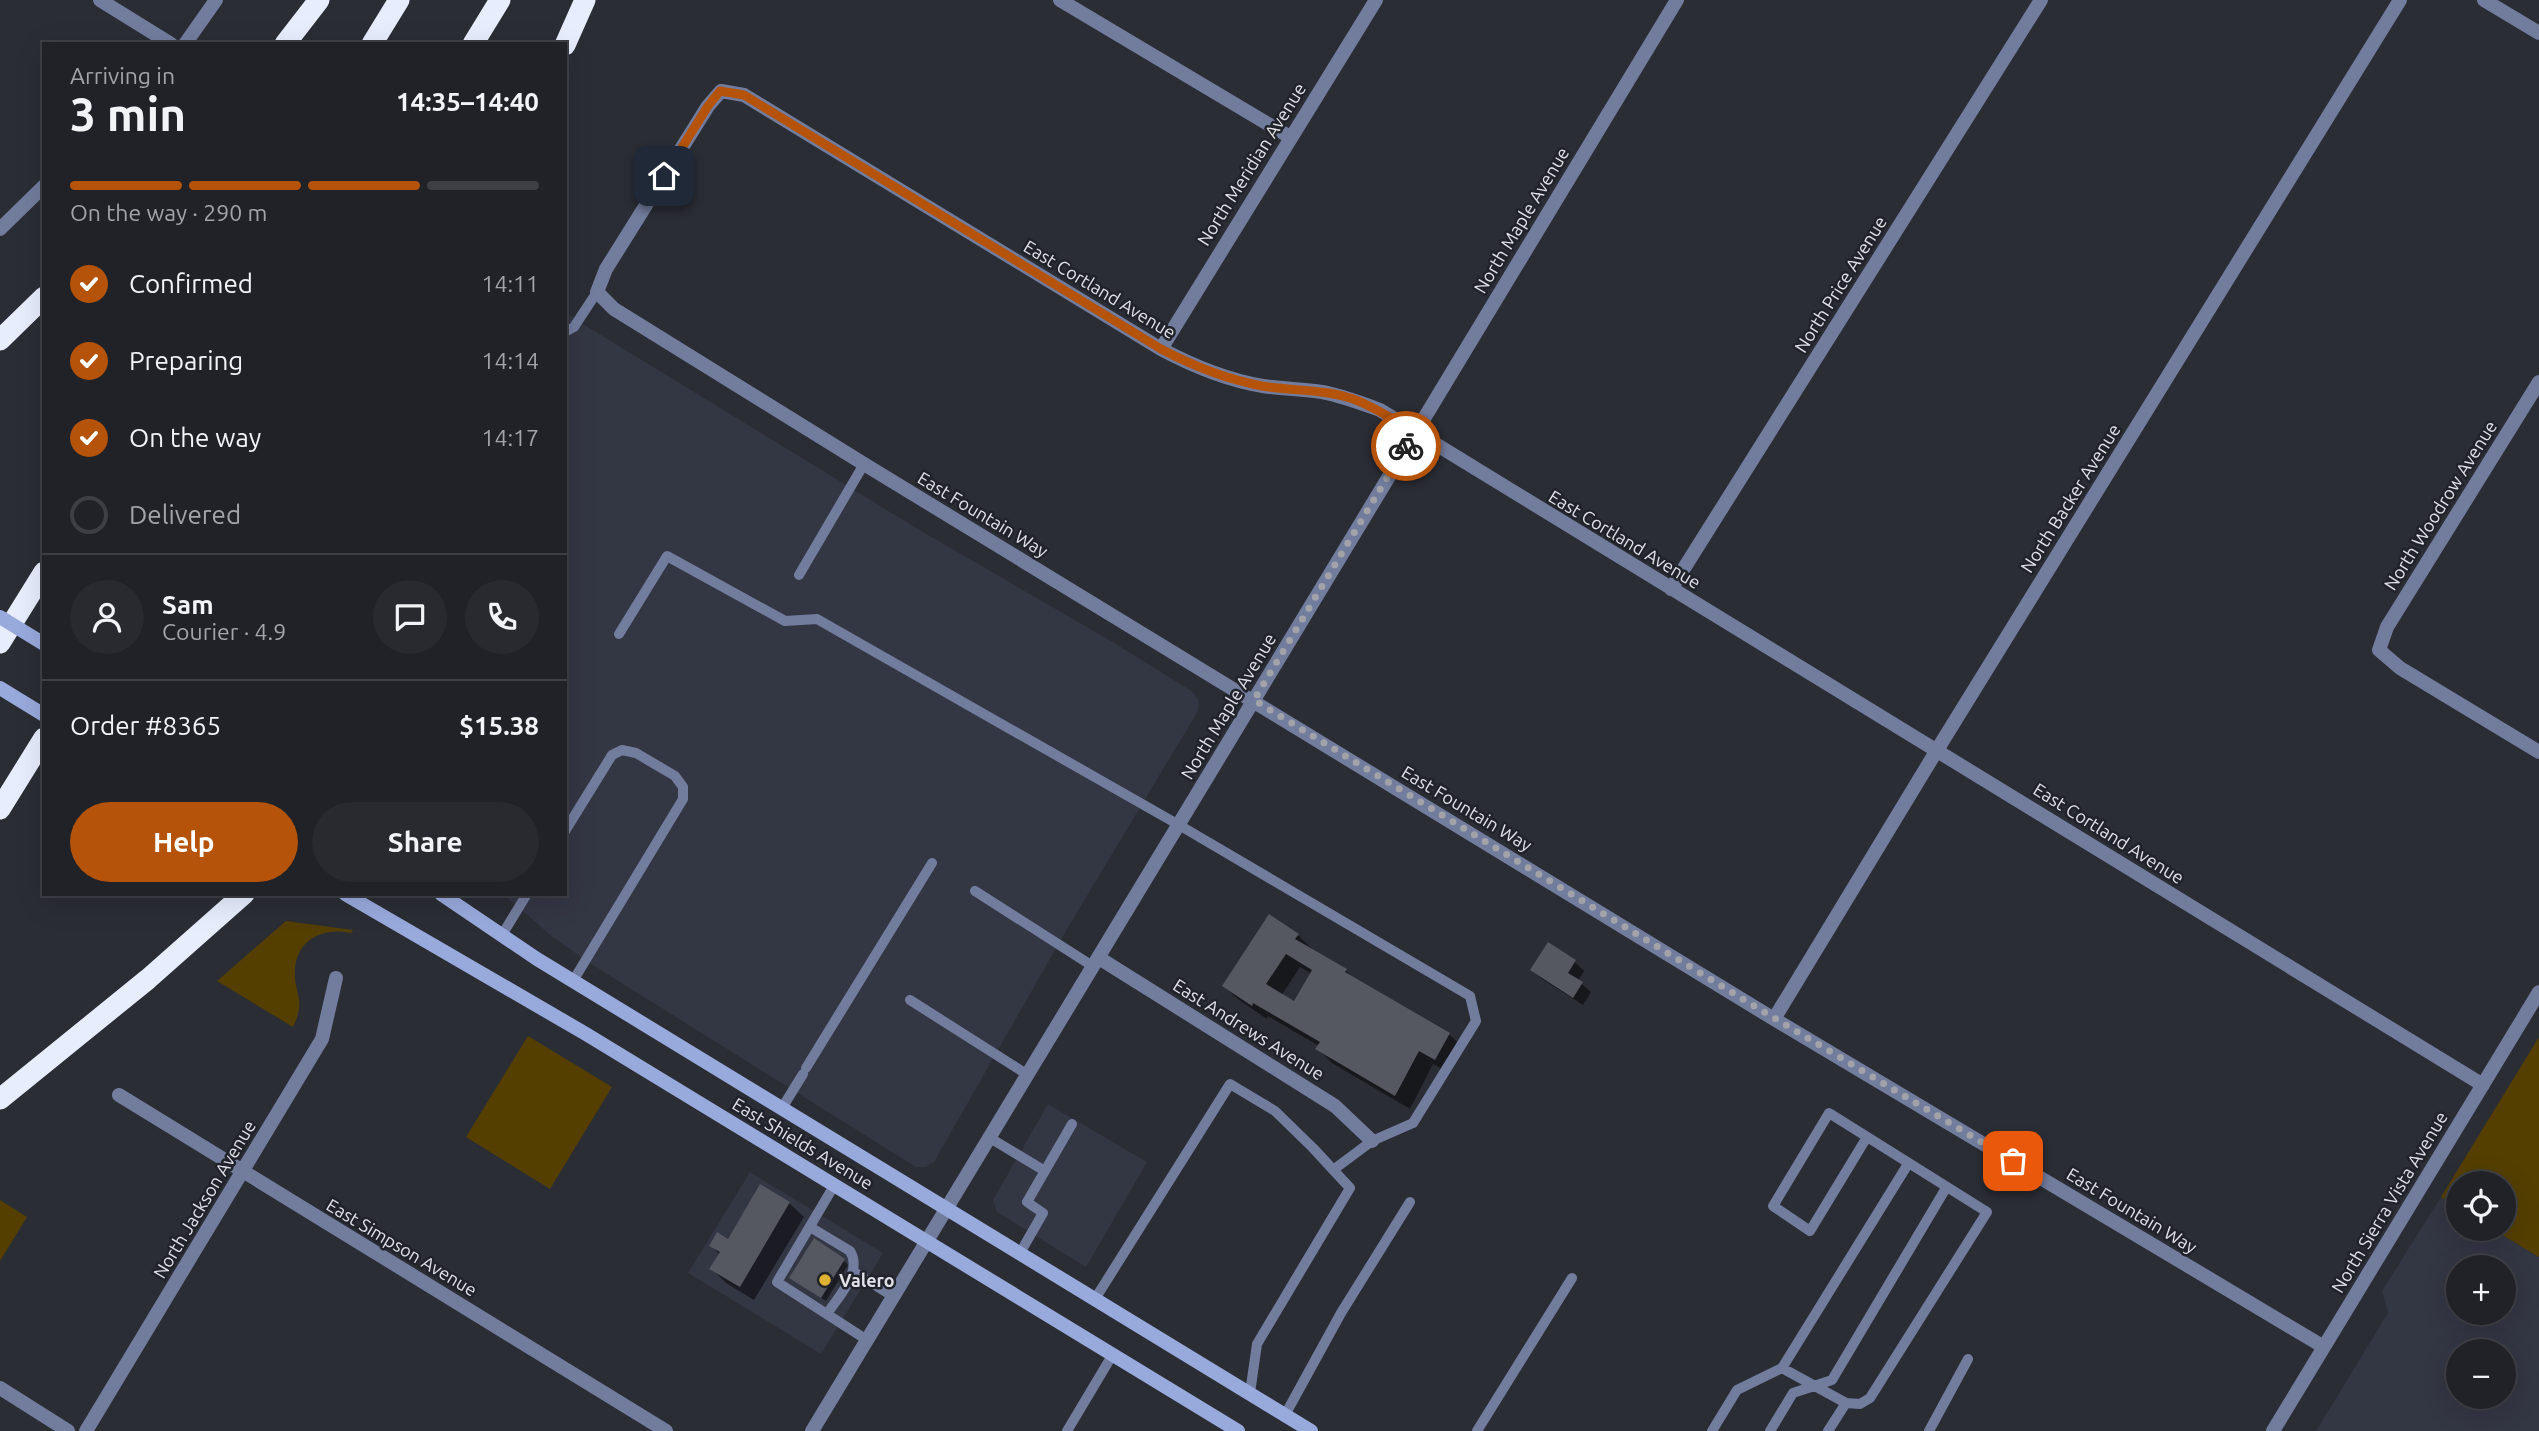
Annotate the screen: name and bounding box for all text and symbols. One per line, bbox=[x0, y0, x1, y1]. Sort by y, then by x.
text: Arriving in bbox=[70, 63, 175, 88]
street label: North Meridian Avenue bbox=[1193, 79, 1309, 249]
text: 14:35–14:40 bbox=[396, 87, 539, 116]
text: 3 min bbox=[70, 88, 186, 140]
street label: North Maple Avenue bbox=[1470, 143, 1572, 297]
pin bbox=[634, 146, 694, 206]
icon: home bbox=[645, 157, 683, 195]
text: On the way · 290 m bbox=[70, 200, 267, 225]
street label: North Price Avenue bbox=[1790, 212, 1890, 356]
street label: East Cortland Avenue bbox=[1021, 236, 1179, 342]
icon: check bbox=[70, 265, 108, 303]
text: Confirmed bbox=[129, 269, 253, 298]
text: 14:11 bbox=[481, 271, 539, 296]
icon: check bbox=[70, 342, 108, 380]
text: Preparing bbox=[129, 346, 243, 375]
text: 14:14 bbox=[481, 348, 539, 373]
courier bbox=[1371, 411, 1441, 481]
street label: North Woodrow Avenue bbox=[2380, 417, 2500, 593]
icon: check bbox=[70, 419, 108, 457]
street label: North Backer Avenue bbox=[2016, 420, 2124, 576]
text: On the way bbox=[129, 423, 261, 452]
text: 14:17 bbox=[481, 425, 539, 450]
icon: bike bbox=[1387, 427, 1425, 465]
street label: East Fountain Way bbox=[914, 467, 1052, 561]
street label: East Cortland Avenue bbox=[1546, 486, 1704, 592]
text: Delivered bbox=[129, 500, 241, 529]
button: person bbox=[70, 580, 144, 654]
button: chat bbox=[373, 580, 447, 654]
button: phone bbox=[465, 580, 539, 654]
text: Sam bbox=[162, 590, 214, 619]
text: Courier · 4.9 bbox=[162, 619, 286, 644]
street label: North Maple Avenue bbox=[1177, 629, 1279, 783]
text: Order #8365 bbox=[70, 711, 221, 740]
text: $15.38 bbox=[459, 711, 539, 740]
street label: East Fountain Way bbox=[1398, 761, 1536, 855]
street label: East Cortland Avenue bbox=[2030, 779, 2188, 887]
button: Help bbox=[70, 802, 298, 882]
button: Share bbox=[312, 802, 539, 882]
street label: East Andrews Avenue bbox=[1170, 974, 1328, 1084]
street label: East Shields Avenue bbox=[729, 1093, 877, 1193]
street label: North Sierra Vista Avenue bbox=[2327, 1108, 2451, 1296]
street label: North Jackson Avenue bbox=[149, 1116, 259, 1282]
pin bbox=[1983, 1131, 2043, 1191]
icon: bag bbox=[1994, 1142, 2032, 1180]
street label: East Fountain Way bbox=[2063, 1163, 2201, 1257]
map controls bbox=[2446, 1171, 2516, 1409]
button: locate bbox=[2446, 1171, 2516, 1241]
street label: East Simpson Avenue bbox=[323, 1194, 481, 1300]
button: + bbox=[2446, 1255, 2516, 1325]
place label: Valero bbox=[839, 1270, 895, 1290]
marker: Valero bbox=[817, 1272, 833, 1288]
button: − bbox=[2446, 1339, 2516, 1409]

